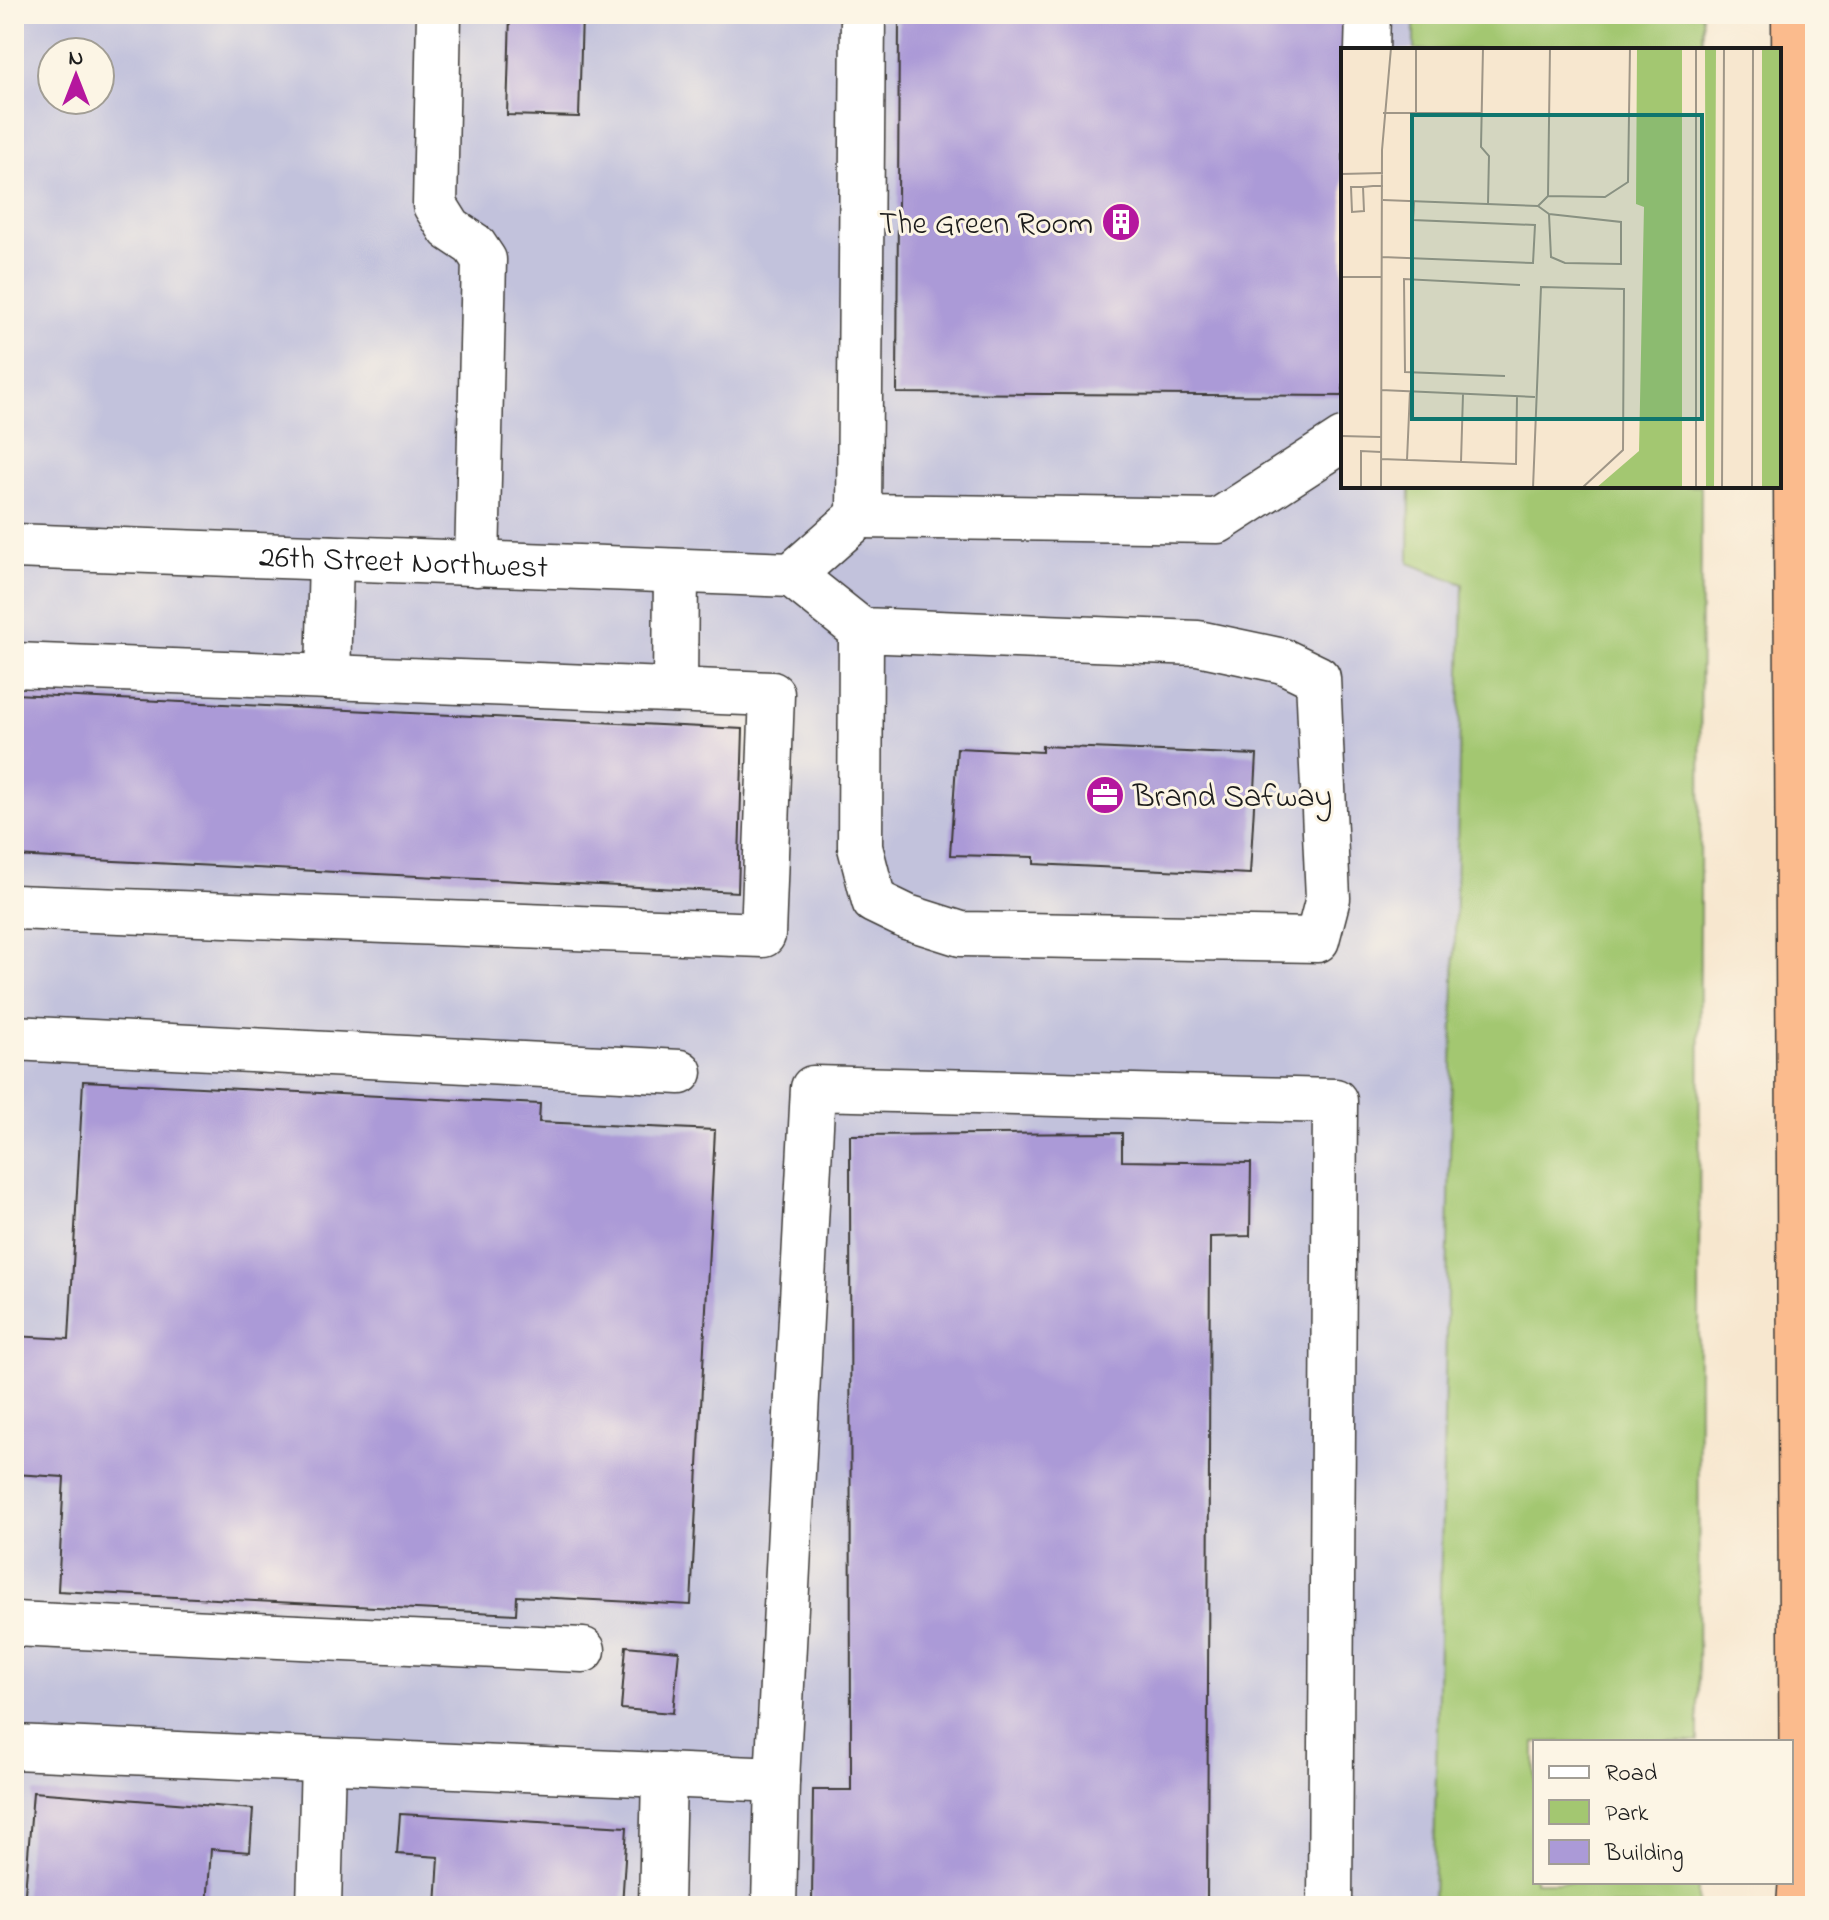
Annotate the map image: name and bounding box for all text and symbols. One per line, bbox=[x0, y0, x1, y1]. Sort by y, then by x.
north arrow bbox=[36, 36, 116, 116]
text: N bbox=[69, 43, 83, 75]
inset map bbox=[1341, 48, 1781, 488]
building icon: The Green Room bbox=[1100, 201, 1142, 243]
place label: The Green Room bbox=[879, 202, 1093, 249]
street label: 26th Street Northwest bbox=[258, 535, 549, 593]
office icon: Brand Safway bbox=[1084, 774, 1126, 816]
place label: Brand Safway bbox=[1132, 775, 1332, 822]
legend bbox=[1533, 1740, 1793, 1884]
text: Road bbox=[1605, 1757, 1658, 1792]
text: Park bbox=[1605, 1797, 1649, 1832]
text: Building bbox=[1604, 1837, 1684, 1872]

